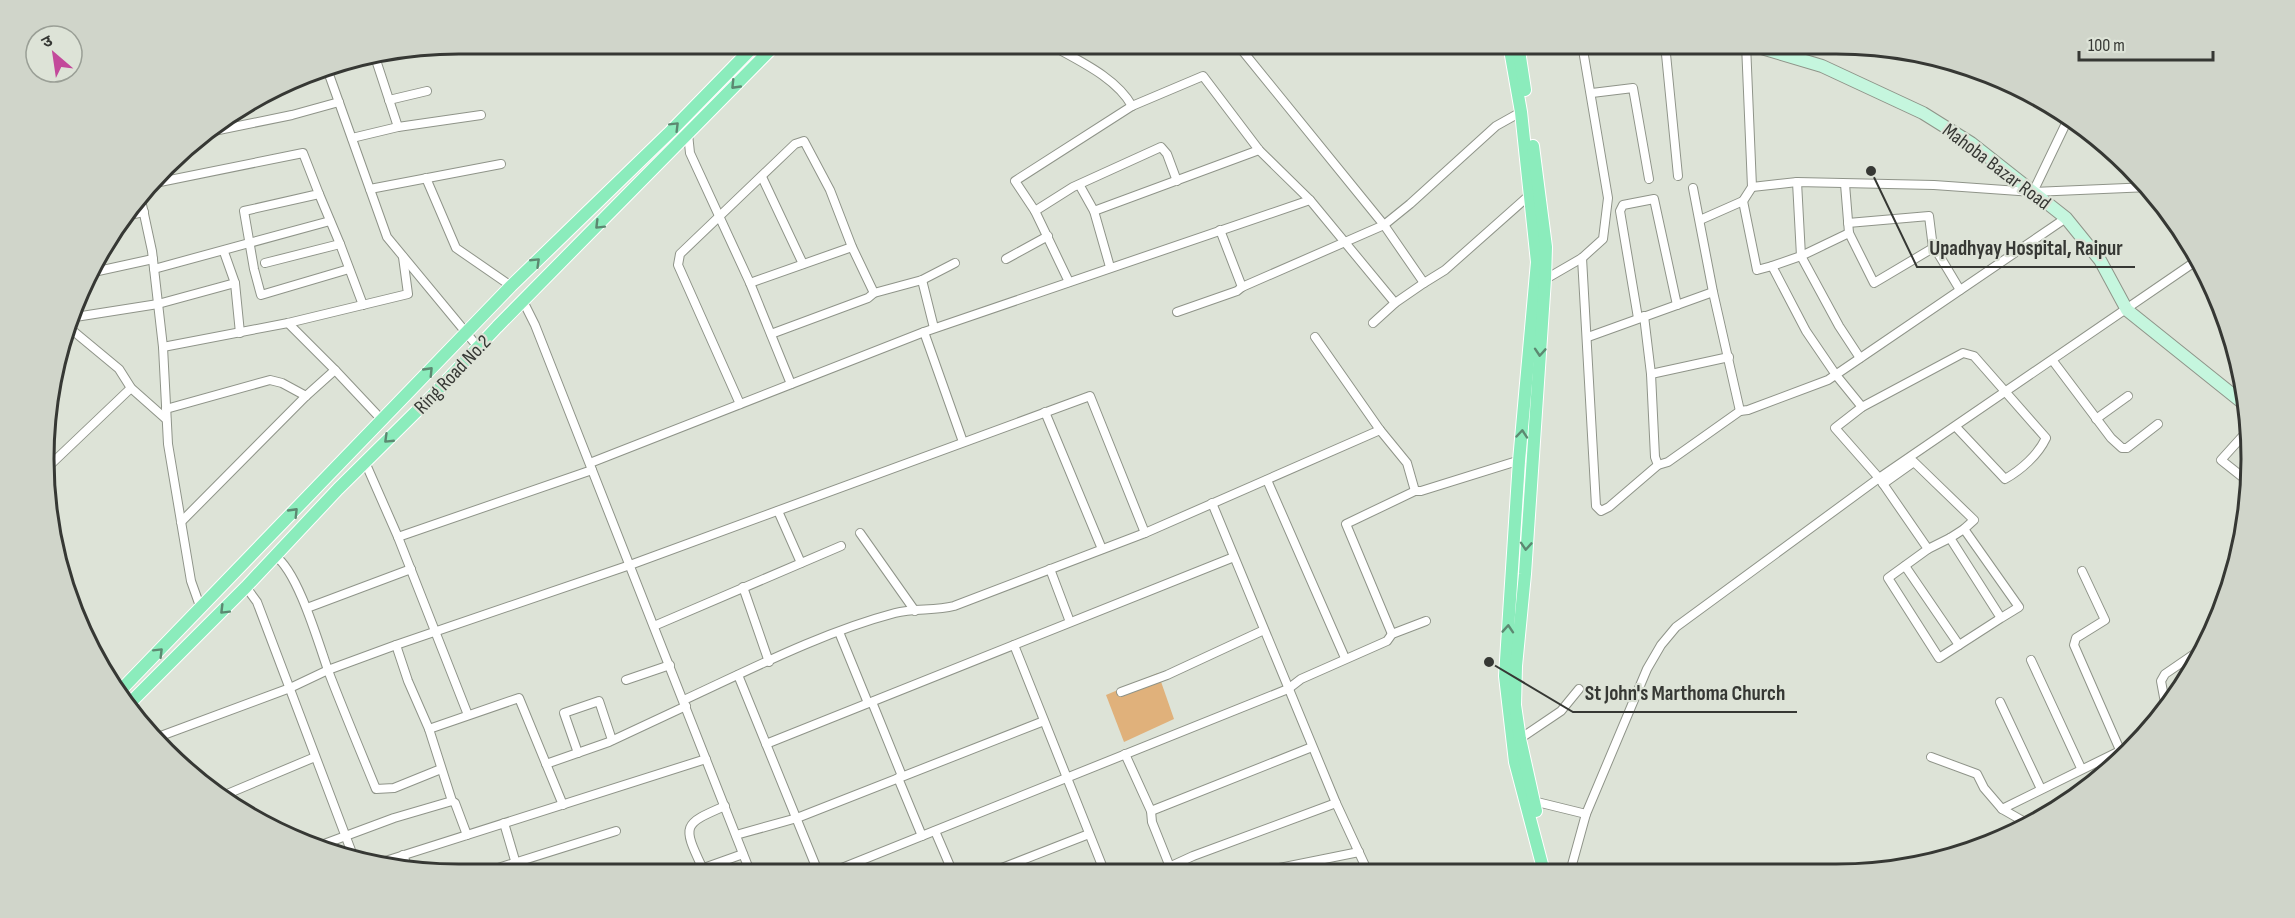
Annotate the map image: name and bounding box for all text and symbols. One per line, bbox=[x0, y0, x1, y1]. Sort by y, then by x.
north arrow bbox=[24, 24, 84, 84]
scale bar bbox=[2079, 24, 2212, 62]
text: उ bbox=[39, 31, 57, 53]
text: 100 m bbox=[2088, 35, 2125, 56]
one-way arrow bbox=[731, 79, 742, 89]
street label: Mahoba Bazar Road bbox=[1938, 118, 2055, 215]
one-way arrow bbox=[668, 122, 679, 133]
one-way arrow bbox=[595, 217, 606, 228]
callout: Upadhyay Hospital, Raipur bbox=[1917, 228, 2135, 267]
text: Upadhyay Hospital, Raipur bbox=[1929, 236, 2123, 261]
one-way arrow bbox=[528, 258, 539, 269]
street label: Ring Road No.2 bbox=[409, 330, 496, 419]
one-way arrow bbox=[1534, 347, 1547, 356]
one-way arrow bbox=[421, 368, 432, 379]
one-way arrow bbox=[1515, 430, 1528, 439]
one-way arrow bbox=[385, 431, 396, 442]
one-way arrow bbox=[287, 508, 298, 519]
one-way arrow bbox=[1520, 542, 1533, 551]
one-way arrow bbox=[221, 602, 232, 613]
one-way arrow bbox=[1502, 624, 1515, 633]
one-way arrow bbox=[151, 649, 162, 660]
callout: St John's Marthoma Church bbox=[1573, 673, 1797, 712]
text: St John's Marthoma Church bbox=[1585, 681, 1785, 706]

